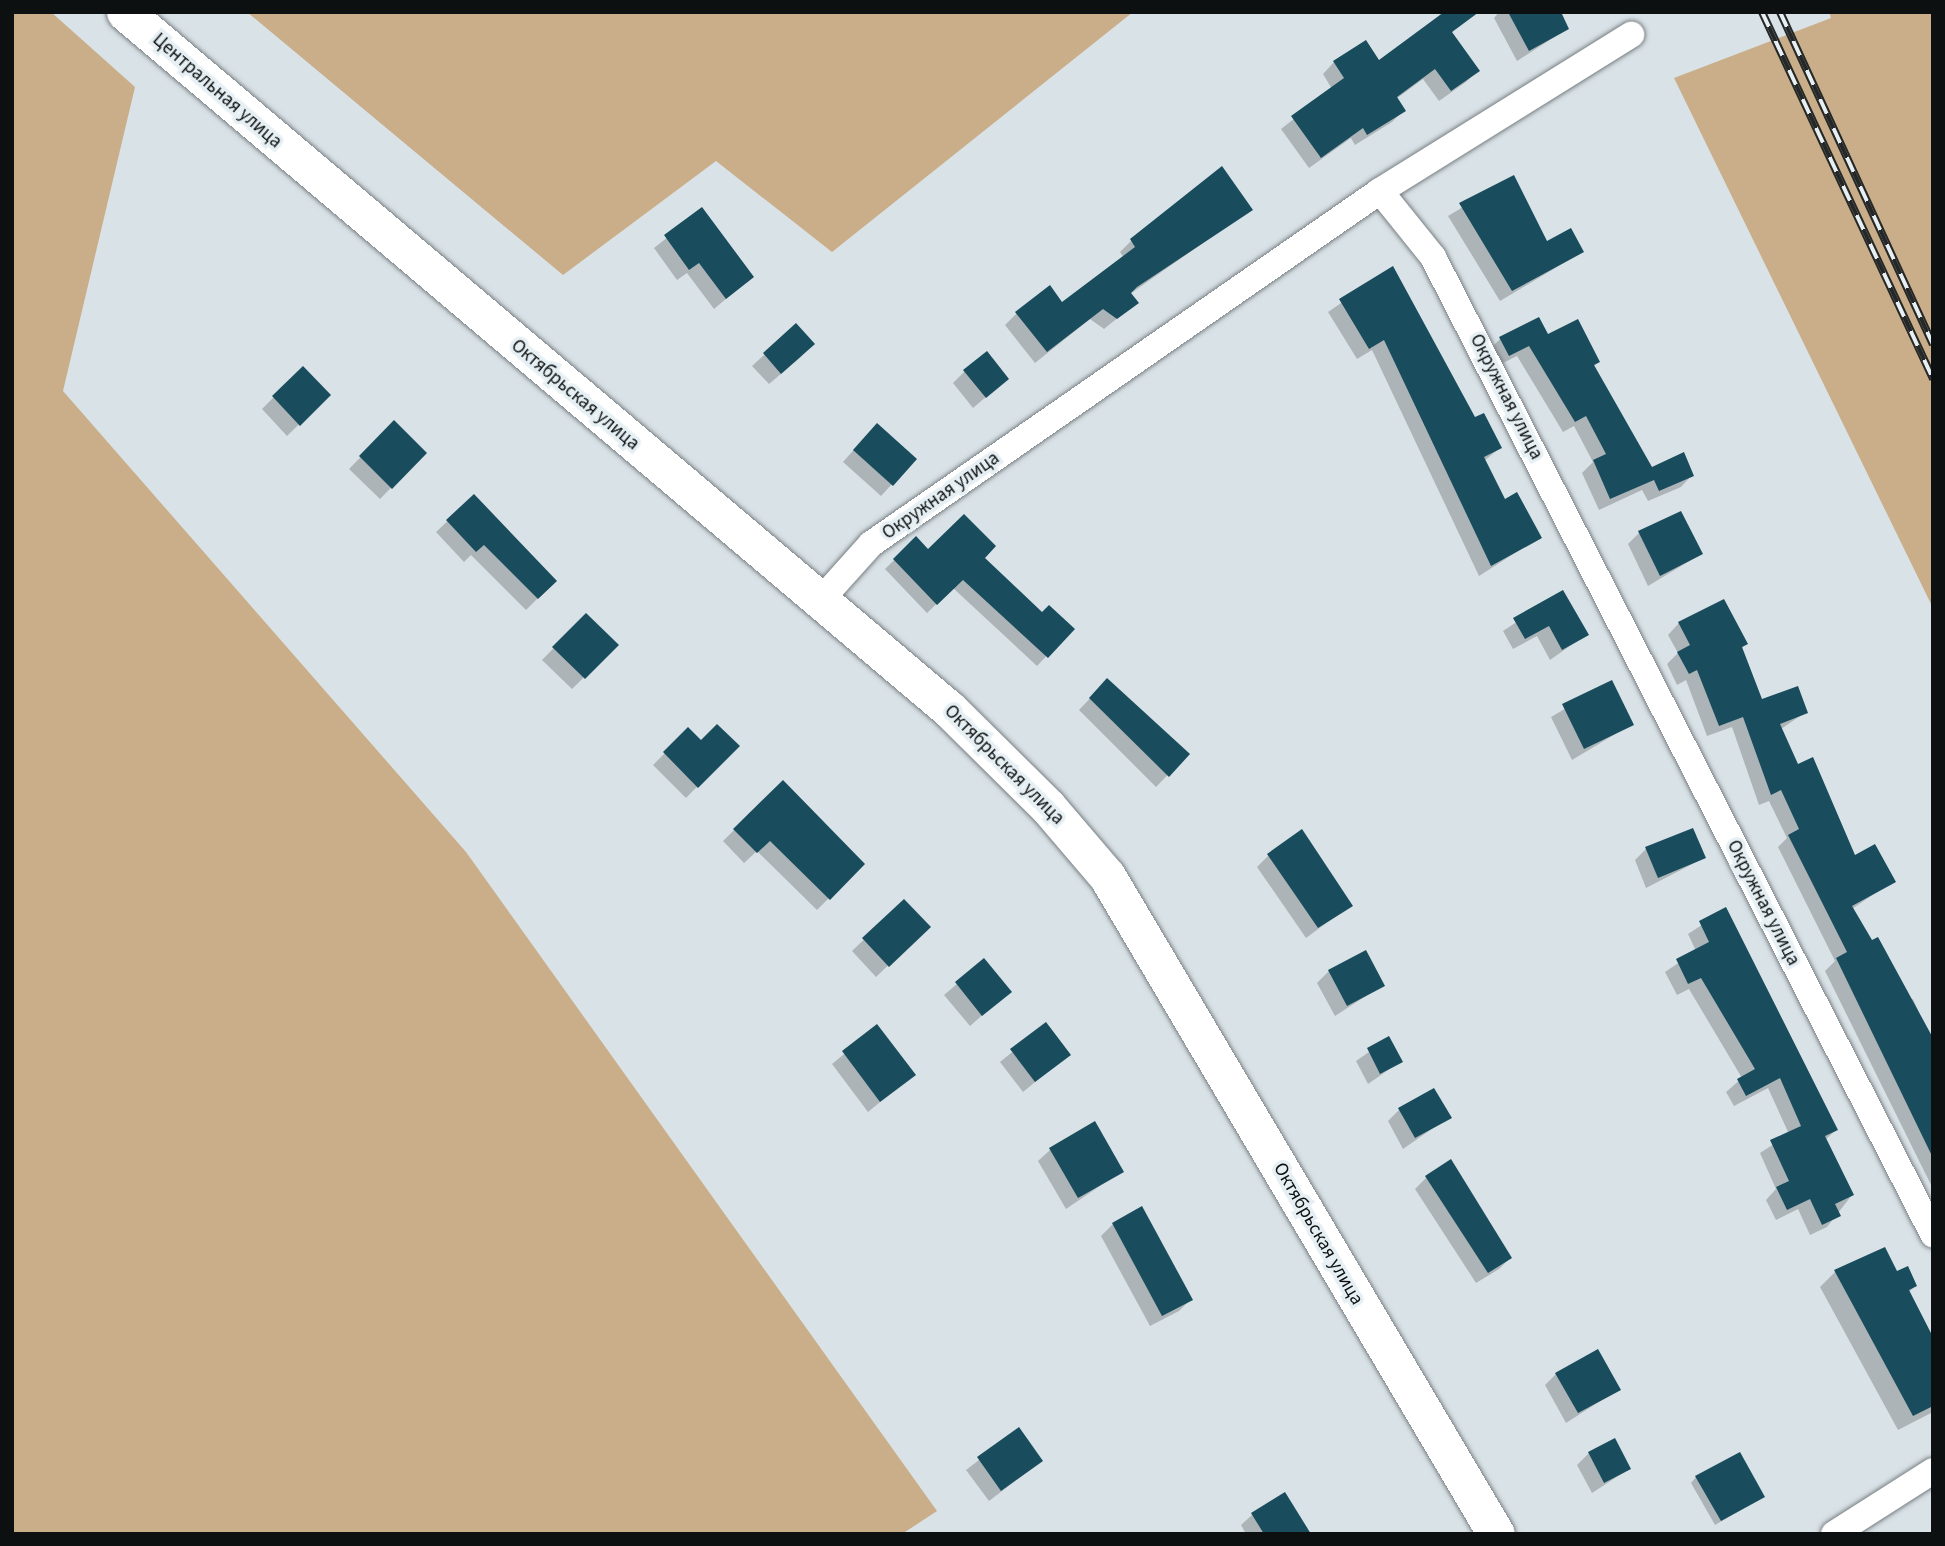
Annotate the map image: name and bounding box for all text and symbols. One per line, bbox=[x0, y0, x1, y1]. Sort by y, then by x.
street label: Центральная улица bbox=[148, 29, 286, 153]
street label: Окружная улица bbox=[1465, 330, 1547, 464]
street label: Октябрьская улица bbox=[506, 335, 644, 455]
street label: Окружная улица bbox=[878, 447, 1004, 545]
street label: Октябрьская улица bbox=[939, 700, 1069, 830]
street label: Окружная улица bbox=[1722, 836, 1804, 970]
street label: Октябрьская улица bbox=[1268, 1159, 1368, 1309]

